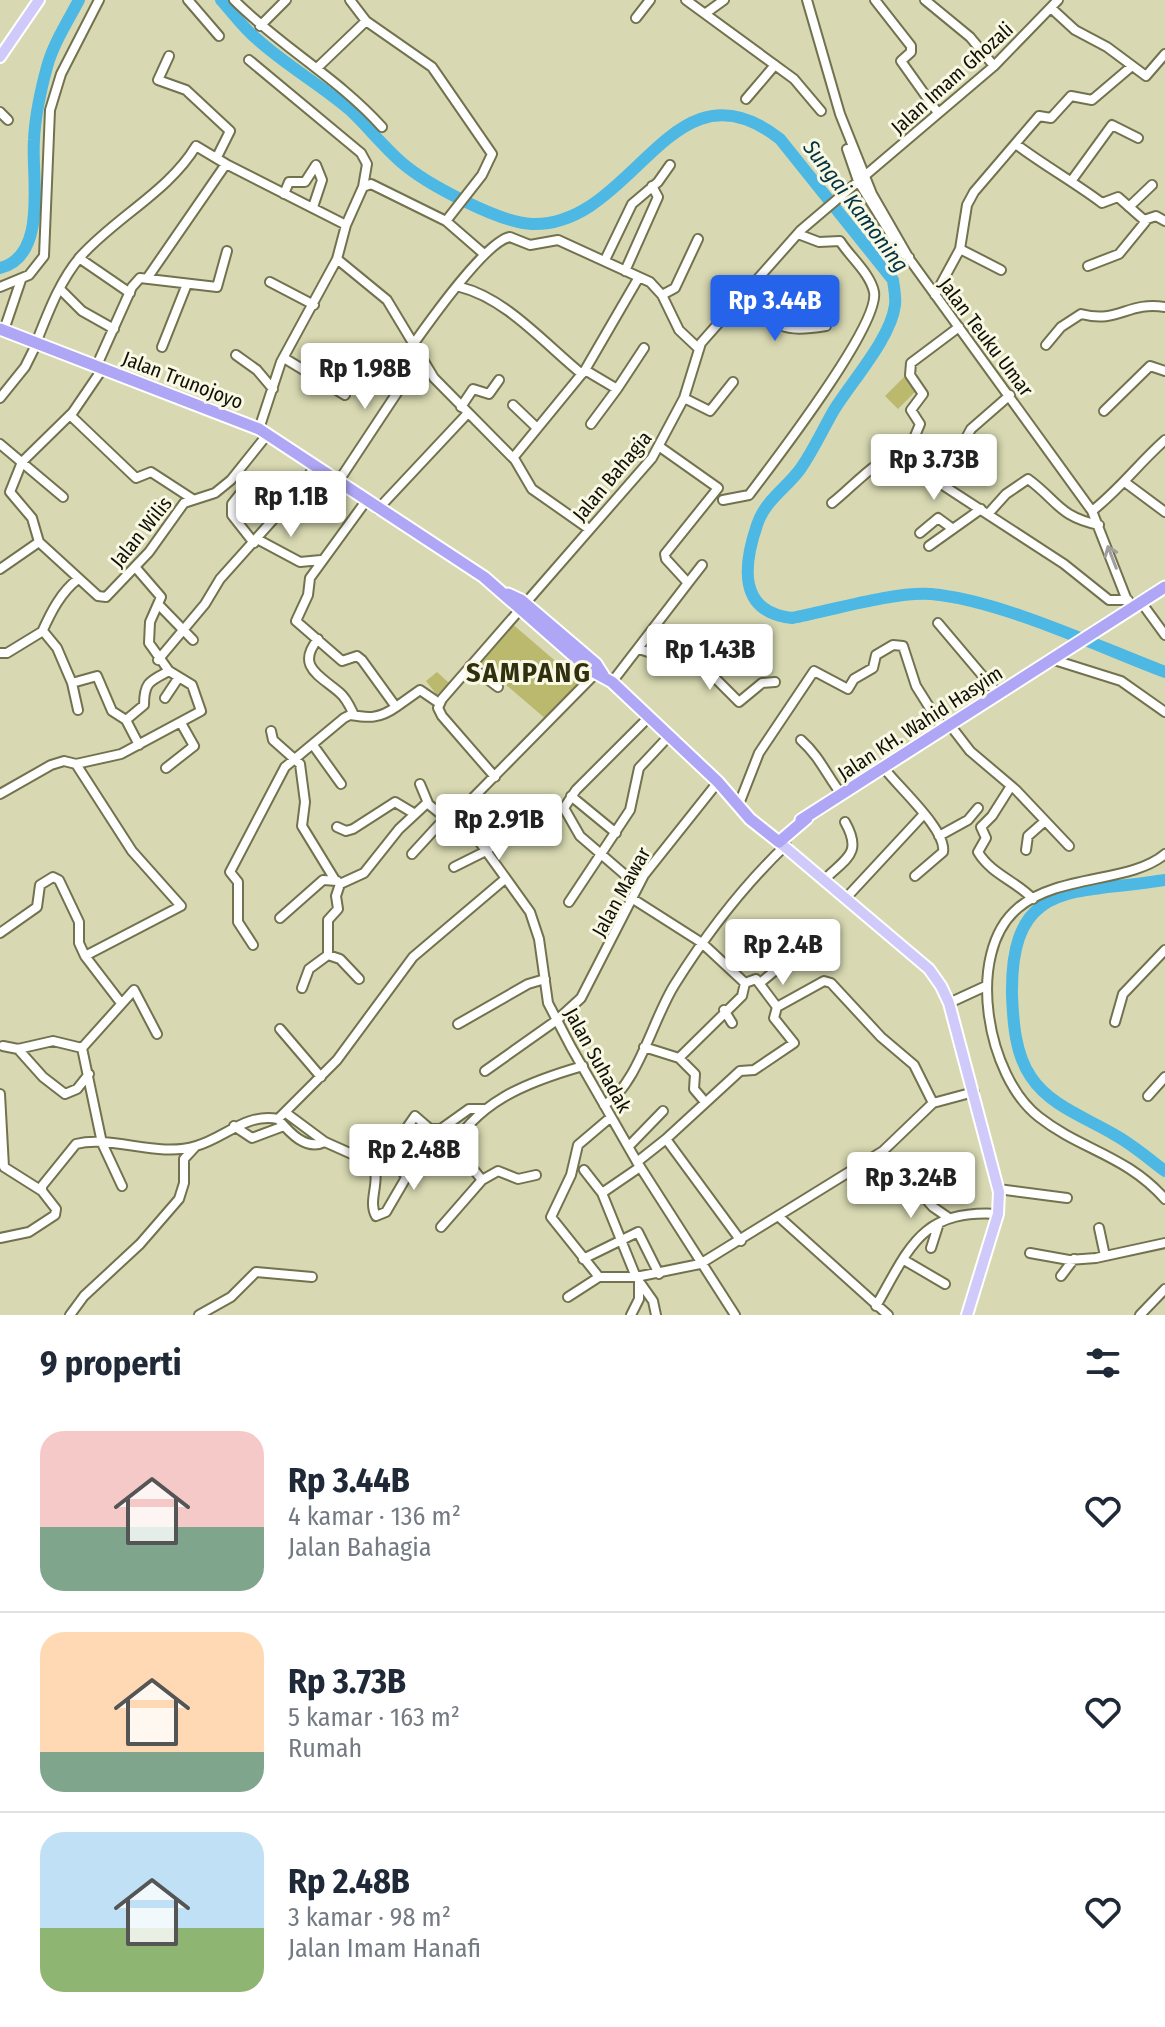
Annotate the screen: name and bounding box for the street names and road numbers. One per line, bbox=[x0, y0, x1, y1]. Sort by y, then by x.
street label: Jalan Imam Ghozali bbox=[886, 17, 1018, 139]
street label: Jalan Teuku Umar bbox=[934, 273, 1038, 401]
street label: Jalan Trunojoyo bbox=[119, 346, 247, 414]
street label: Jalan Bahagia bbox=[567, 426, 657, 526]
street label: Jalan Wilis bbox=[105, 492, 177, 572]
street label: Jalan KH. Wahid Hasyim bbox=[833, 661, 1007, 785]
street label: Jalan Mawar bbox=[587, 843, 655, 941]
street label: Jalan Suhadak bbox=[559, 1004, 637, 1117]

